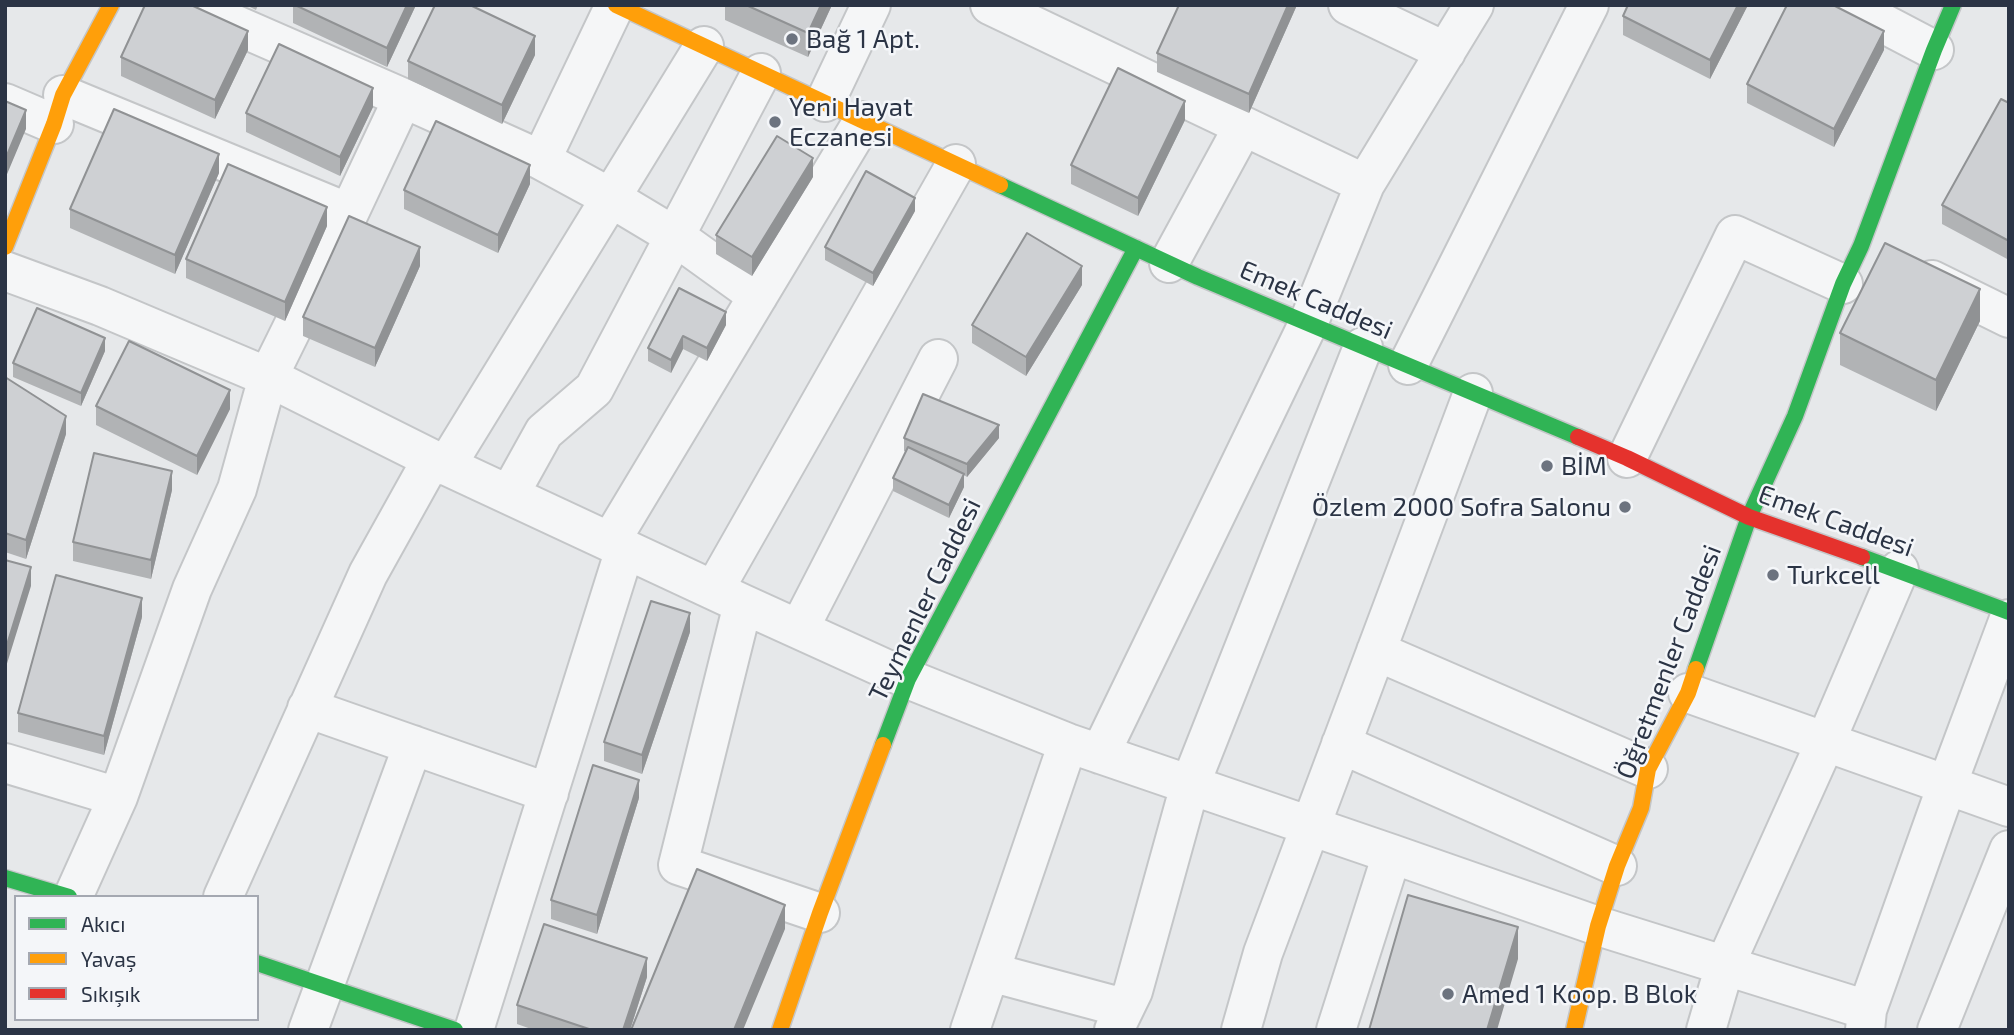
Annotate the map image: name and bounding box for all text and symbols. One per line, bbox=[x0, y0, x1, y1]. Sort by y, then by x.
place label: Bağ 1 Apt. bbox=[806, 23, 920, 55]
marker: Bağ 1 Apt. bbox=[784, 31, 800, 47]
place label: Yeni Hayat Eczanesi bbox=[789, 91, 913, 152]
marker: Yeni Hayat Eczanesi bbox=[767, 114, 783, 130]
street label: Emek Caddesi bbox=[1235, 254, 1397, 346]
place label: BİM bbox=[1561, 450, 1607, 482]
marker: BİM bbox=[1539, 458, 1555, 474]
street label: Emek Caddesi bbox=[1754, 478, 1918, 564]
place label: Özlem 2000 Sofra Salonu bbox=[1312, 491, 1611, 523]
street label: Teymenler Caddesi bbox=[862, 493, 988, 707]
marker: Özlem 2000 Sofra Salonu bbox=[1617, 499, 1633, 515]
street label: Öğretmenler Caddesi bbox=[1610, 541, 1728, 783]
place label: Turkcell bbox=[1787, 559, 1880, 591]
marker: Turkcell bbox=[1765, 567, 1781, 583]
legend bbox=[14, 895, 259, 1021]
text: Akıcı bbox=[81, 911, 125, 936]
text: Yavaş bbox=[81, 946, 137, 971]
place label: Amed 1 Koop. B Blok bbox=[1462, 978, 1697, 1010]
text: Sıkışık bbox=[81, 981, 141, 1006]
marker: Amed 1 Koop. B Blok bbox=[1440, 986, 1456, 1002]

